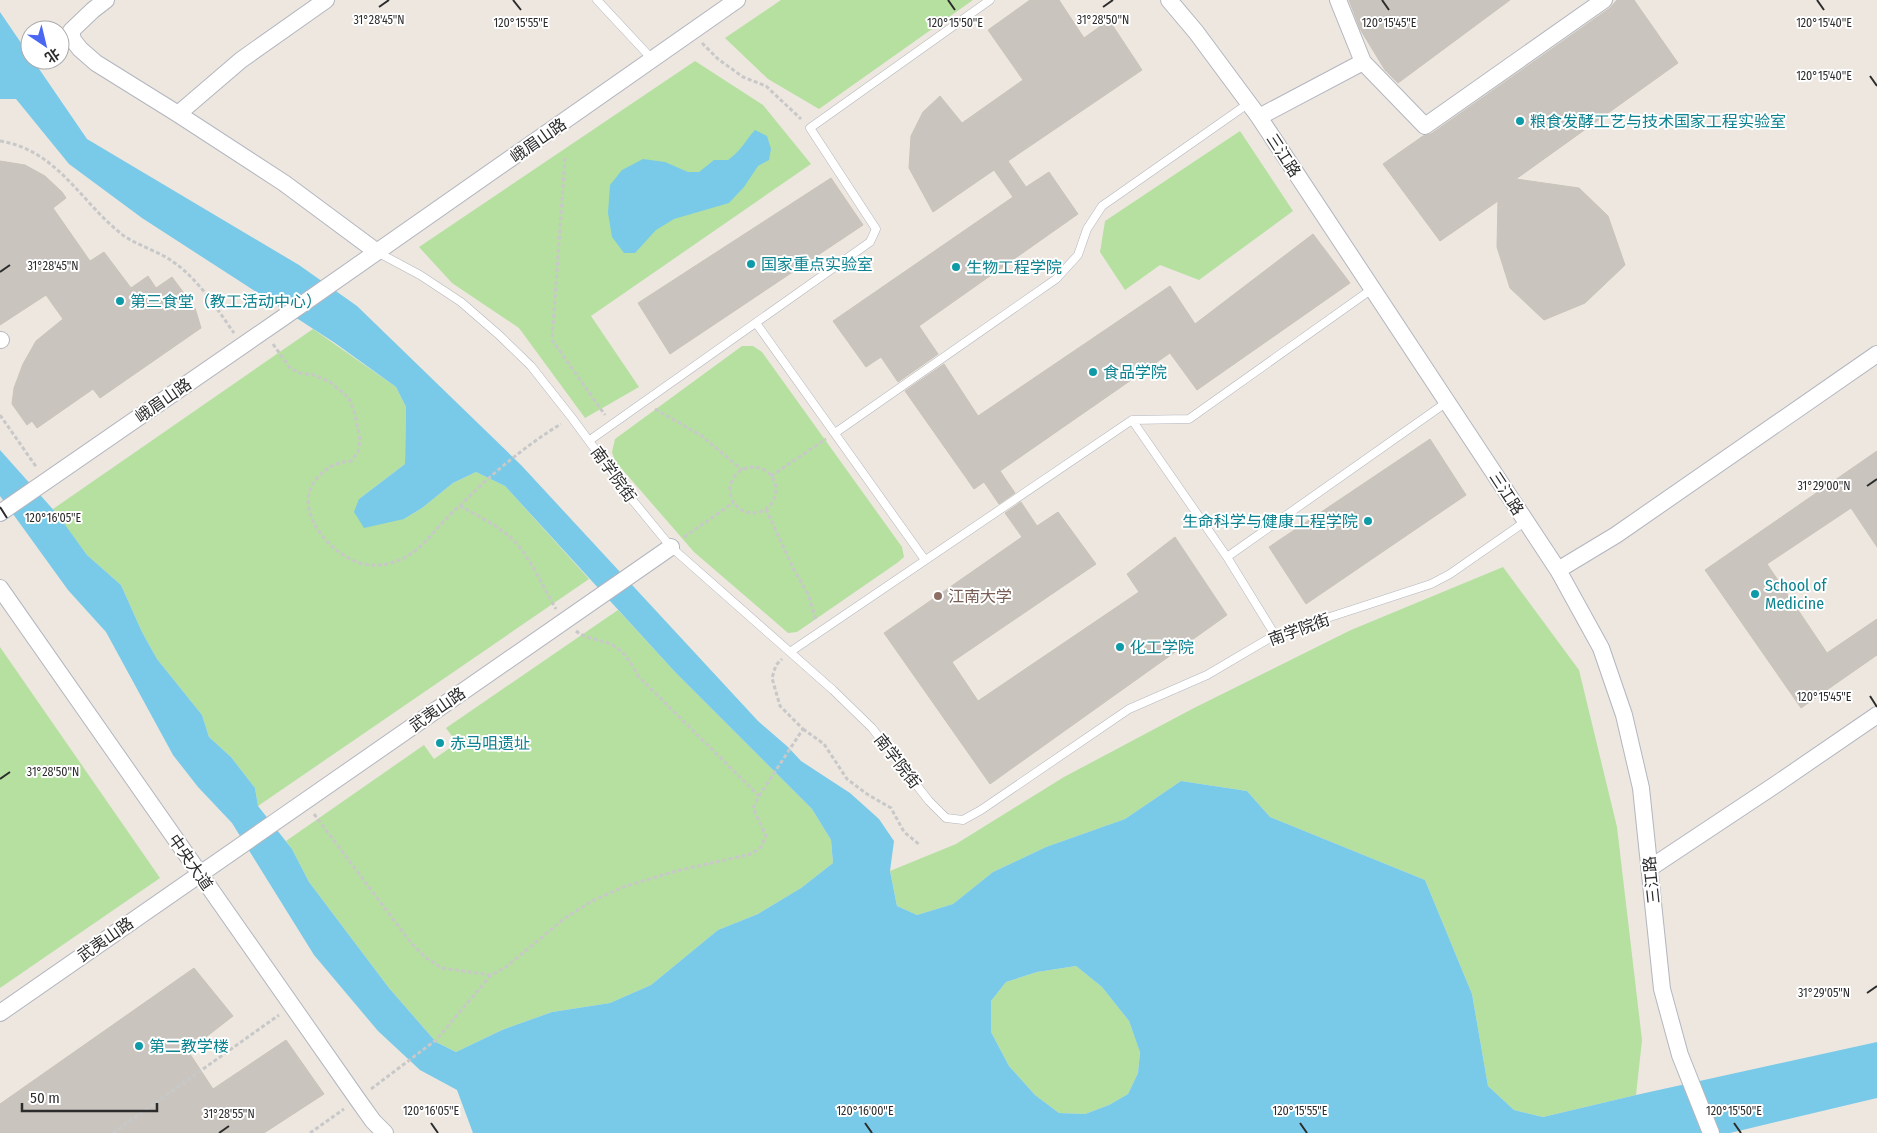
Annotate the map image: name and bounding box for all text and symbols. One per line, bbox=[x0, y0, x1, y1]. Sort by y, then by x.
text: 31°28'45"N bbox=[353, 13, 405, 27]
text: 31°28'50"N bbox=[1077, 13, 1129, 27]
text: 120°15'55"E bbox=[494, 16, 549, 30]
text: 120°15'50"E bbox=[927, 16, 983, 30]
text: 120°15'45"E bbox=[1362, 16, 1417, 30]
text: 120°15'40"E bbox=[1796, 16, 1852, 30]
north arrow bbox=[20, 20, 70, 70]
text: 北 bbox=[42, 44, 63, 66]
text: 120°15'40"E bbox=[1796, 69, 1852, 83]
place label: 粮食发酵工艺与技术国家工程实验室 bbox=[1530, 112, 1786, 131]
street label: 峨眉山路 bbox=[507, 114, 570, 167]
marker: 粮食发酵工艺与技术国家工程实验室 bbox=[1514, 115, 1526, 127]
street label: 三江路 bbox=[1263, 130, 1305, 181]
place label: 国家重点实验室 bbox=[761, 255, 873, 274]
marker: 国家重点实验室 bbox=[745, 258, 757, 270]
place label: 生物工程学院 bbox=[966, 258, 1062, 277]
text: 31°28'45"N bbox=[27, 259, 79, 273]
marker: 生物工程学院 bbox=[950, 261, 962, 273]
place label: 第三食堂（教工活动中心） bbox=[130, 292, 322, 311]
marker: 第三食堂（教工活动中心） bbox=[114, 295, 126, 307]
place label: 食品学院 bbox=[1103, 363, 1167, 382]
marker: 食品学院 bbox=[1087, 366, 1099, 378]
street label: 峨眉山路 bbox=[132, 374, 195, 427]
street label: 南学院街 bbox=[587, 443, 640, 506]
street label: 三江路 bbox=[1486, 468, 1528, 519]
text: 31°29'00"N bbox=[1798, 479, 1850, 493]
text: 120°16'05"E bbox=[25, 511, 81, 525]
place label: 生命科学与健康工程学院 bbox=[1182, 512, 1358, 531]
marker: 生命科学与健康工程学院 bbox=[1362, 515, 1374, 527]
place label: School of Medicine bbox=[1765, 576, 1827, 613]
place label: 江南大学 bbox=[948, 587, 1012, 606]
marker: School of Medicine bbox=[1749, 588, 1761, 600]
marker: 江南大学 bbox=[932, 590, 944, 602]
street label: 南学院街 bbox=[1266, 610, 1332, 649]
place label: 化工学院 bbox=[1130, 638, 1194, 657]
marker: 化工学院 bbox=[1114, 641, 1126, 653]
street label: 武夷山路 bbox=[406, 683, 469, 736]
text: 120°15'45"E bbox=[1797, 690, 1852, 704]
street label: 南学院街 bbox=[870, 730, 925, 792]
place label: 赤马咀遗址 bbox=[450, 734, 530, 753]
marker: 赤马咀遗址 bbox=[434, 737, 446, 749]
text: 31°28'50"N bbox=[27, 765, 79, 779]
street label: 中央大道 bbox=[164, 831, 217, 894]
street label: 三江路 bbox=[1640, 855, 1663, 905]
street label: 武夷山路 bbox=[74, 913, 137, 966]
text: 31°29'05"N bbox=[1798, 986, 1850, 1000]
place label: 第二教学楼 bbox=[149, 1037, 229, 1056]
marker: 第二教学楼 bbox=[133, 1040, 145, 1052]
scale bar bbox=[22, 1080, 158, 1112]
text: 50 m bbox=[30, 1089, 60, 1107]
text: 120°16'05"E bbox=[403, 1104, 459, 1118]
text: 120°16'00"E bbox=[836, 1104, 894, 1118]
text: 120°15'55"E bbox=[1273, 1104, 1328, 1118]
text: 120°15'50"E bbox=[1706, 1104, 1762, 1118]
text: 31°28'55"N bbox=[203, 1107, 255, 1121]

